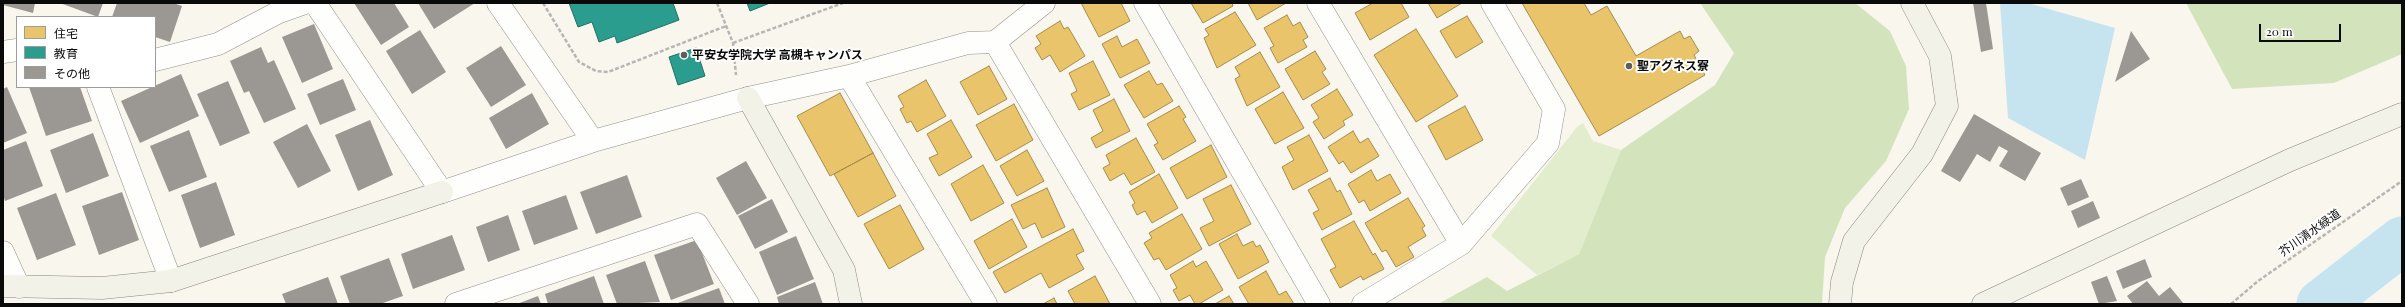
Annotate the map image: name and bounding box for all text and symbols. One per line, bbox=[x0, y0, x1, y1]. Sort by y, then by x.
legend bbox=[16, 16, 156, 88]
scale bar bbox=[2261, 16, 2343, 42]
text: 20 m bbox=[2266, 23, 2293, 39]
text: 住宅 bbox=[54, 25, 78, 41]
text: 教育 bbox=[54, 45, 78, 61]
place label: 平安女学院大学 高槻キャンパス bbox=[692, 48, 863, 62]
marker: 平安女学院大学 高槻キャンパス bbox=[679, 50, 689, 60]
place label: 聖アグネス寮 bbox=[1637, 59, 1709, 73]
marker: 聖アグネス寮 bbox=[1624, 61, 1634, 71]
text: その他 bbox=[54, 65, 90, 81]
street label: 芥川清水緑道 bbox=[2276, 206, 2344, 260]

